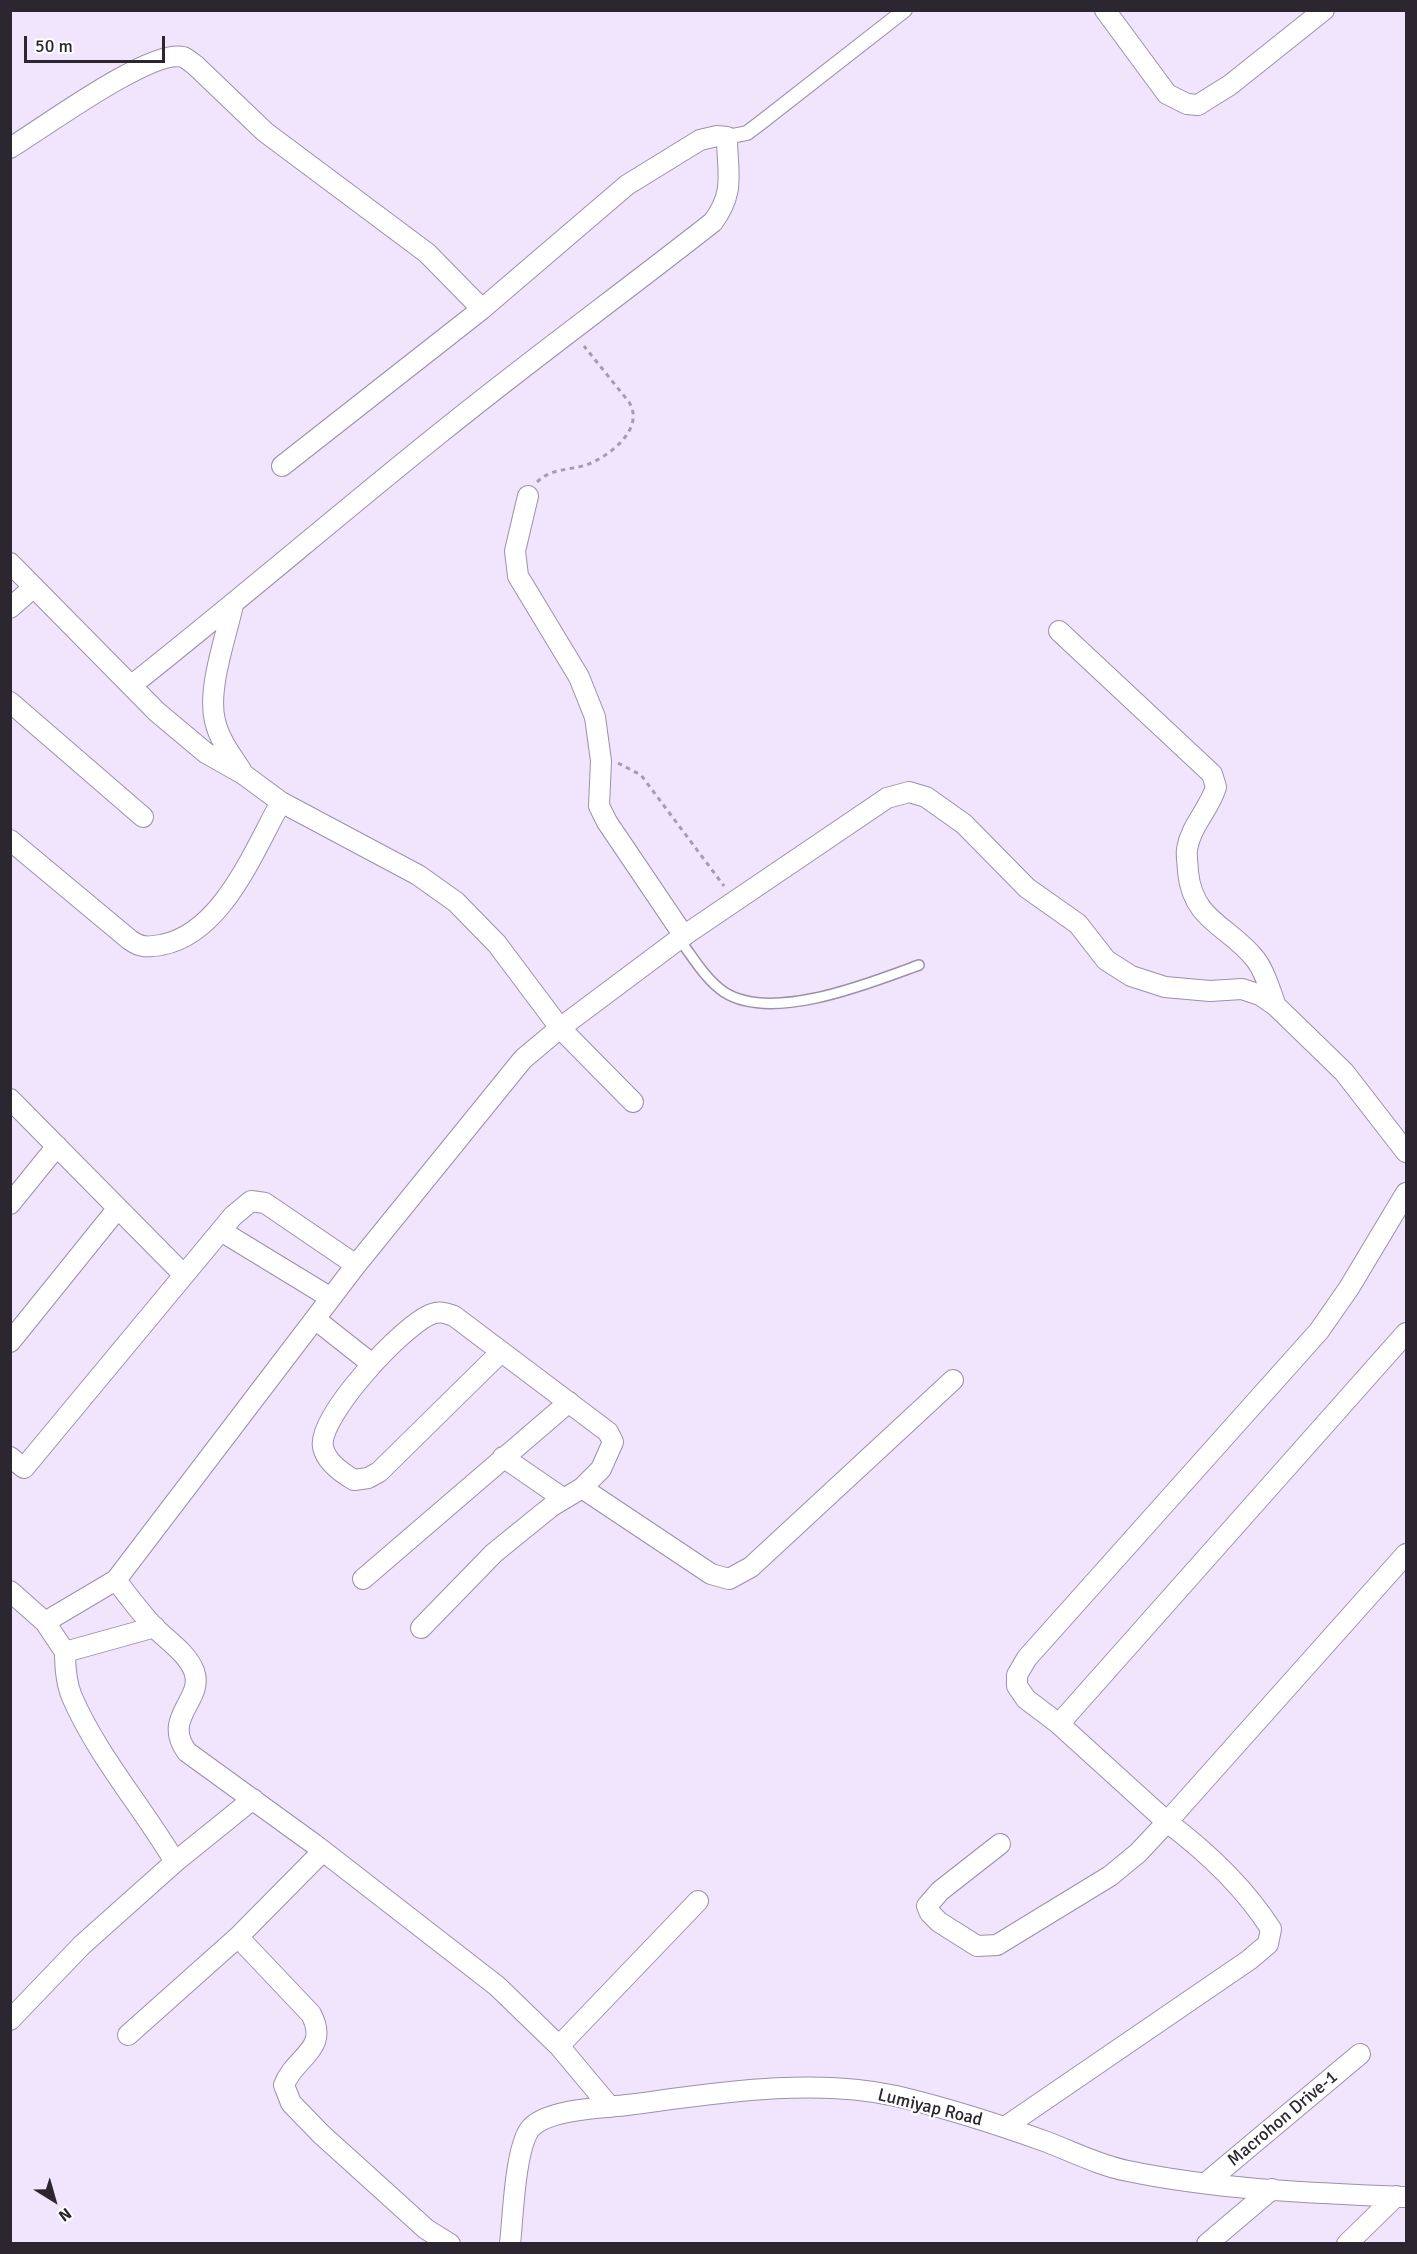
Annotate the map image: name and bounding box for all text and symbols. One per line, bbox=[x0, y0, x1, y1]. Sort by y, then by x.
scale bar bbox=[27, 24, 168, 62]
text: 50 m bbox=[35, 35, 73, 57]
street label: Macrohon Drive-1 bbox=[1224, 2067, 1342, 2171]
street label: Lumiyap Road bbox=[875, 2085, 985, 2131]
north arrow bbox=[24, 2170, 84, 2230]
text: N bbox=[54, 2203, 75, 2226]

